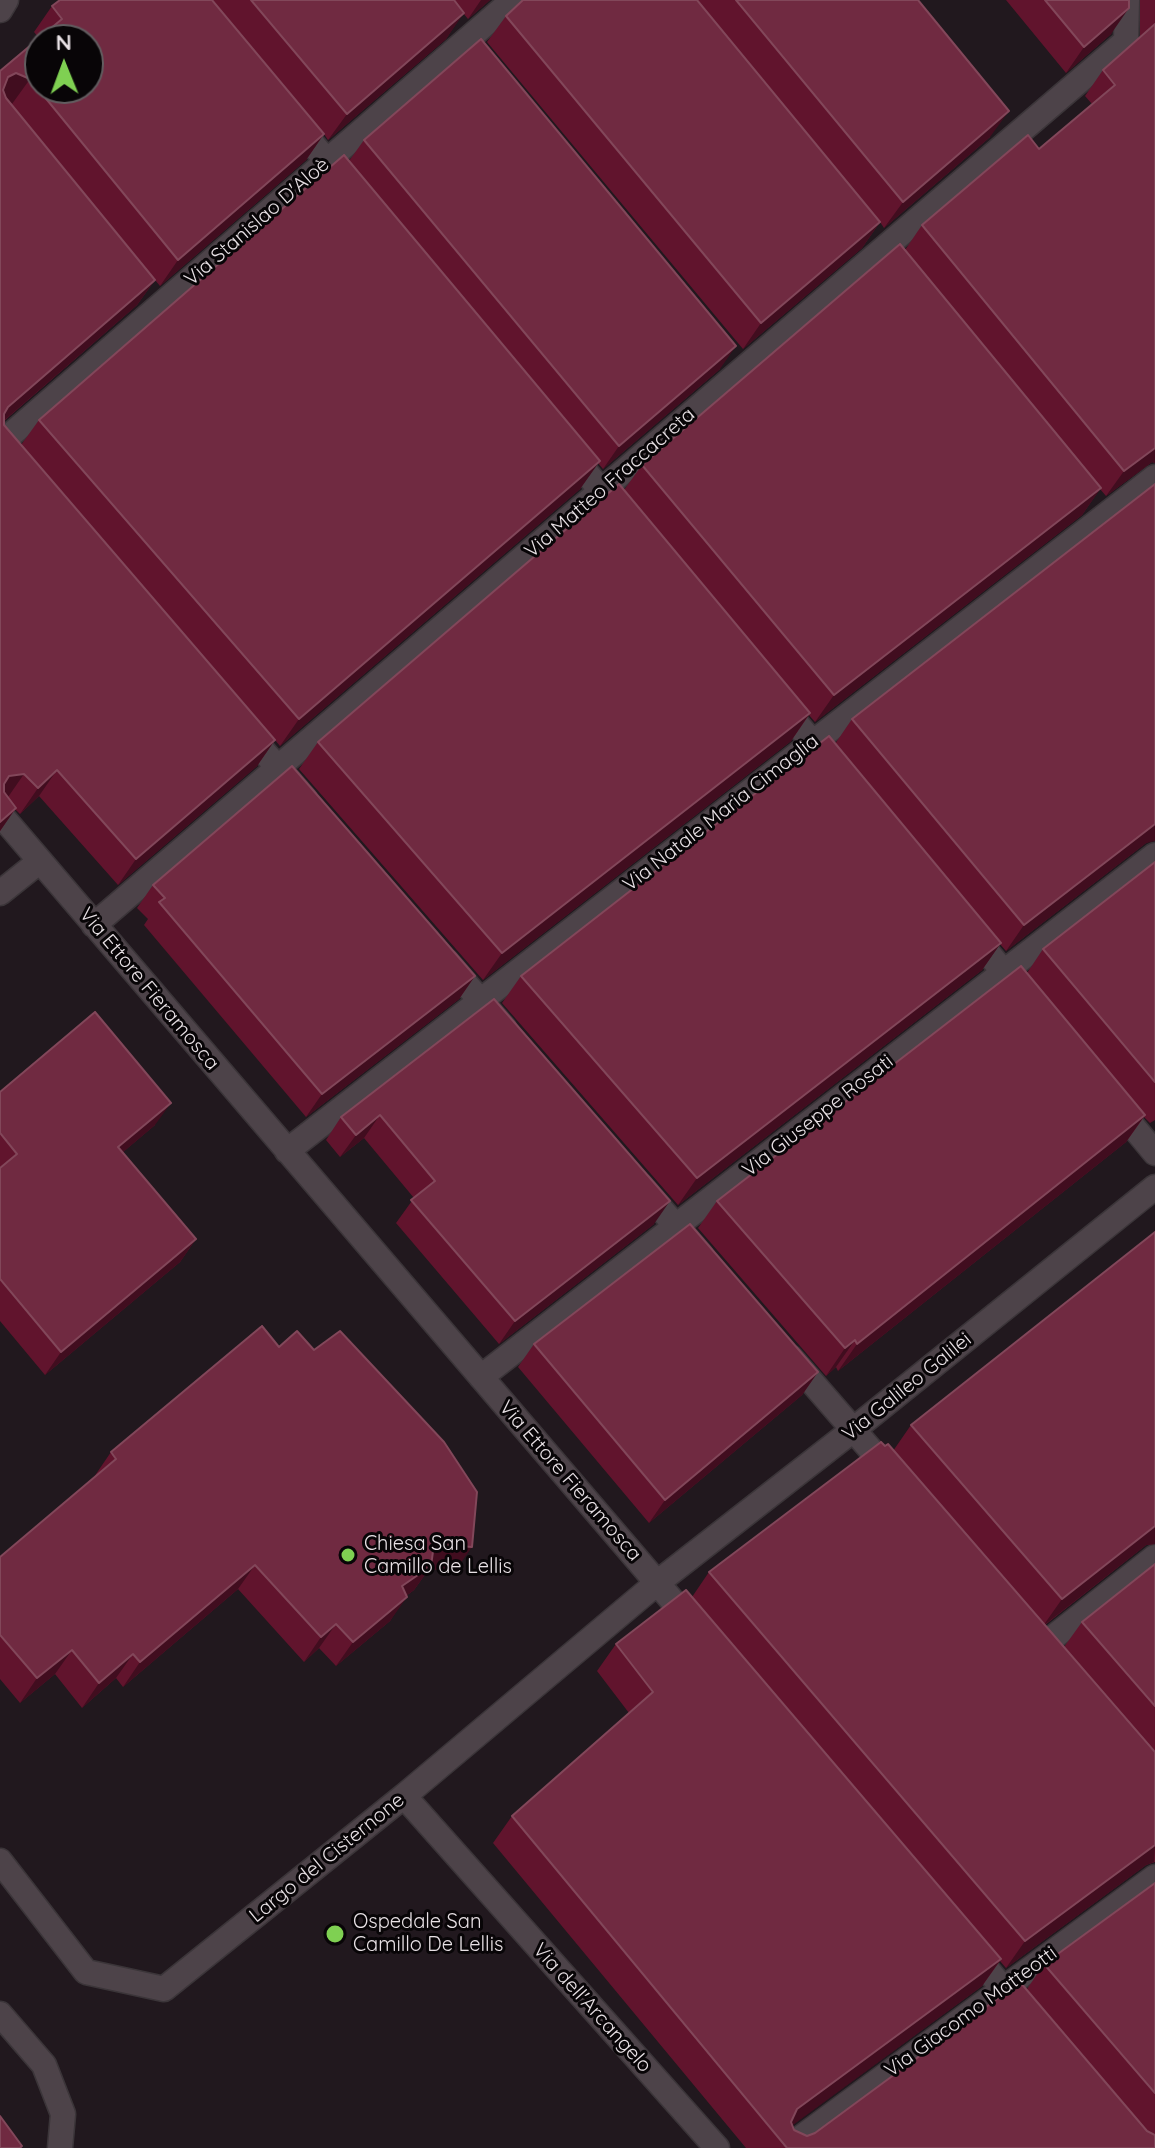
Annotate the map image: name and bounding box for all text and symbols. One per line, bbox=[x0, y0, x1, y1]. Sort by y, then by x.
north arrow bbox=[24, 24, 104, 104]
text: N bbox=[55, 28, 72, 56]
street label: Via Stanislao D'Aloè bbox=[180, 153, 334, 291]
street label: Via Matteo Fraccacreta bbox=[520, 403, 700, 563]
street label: Via Natale Maria Cimaglia bbox=[619, 729, 823, 897]
street label: Via Ettore Fieramosca bbox=[74, 903, 224, 1075]
street label: Via Giuseppe Rosati bbox=[738, 1050, 898, 1182]
street label: Via Galileo Galilei bbox=[838, 1328, 976, 1446]
street label: Via Ettore Fieramosca bbox=[494, 1396, 646, 1566]
place label: Chiesa San Camillo de Lellis bbox=[364, 1532, 512, 1579]
marker: Chiesa San Camillo de Lellis bbox=[339, 1546, 357, 1564]
street label: Largo del Cisternone bbox=[245, 1788, 409, 1928]
place label: Ospedale San Camillo De Lellis bbox=[353, 1910, 503, 1957]
marker: Ospedale San Camillo De Lellis bbox=[324, 1923, 346, 1945]
street label: Via dell'Arcangelo bbox=[528, 1938, 656, 2078]
street label: Via Giacomo Matteotti bbox=[880, 1941, 1062, 2083]

